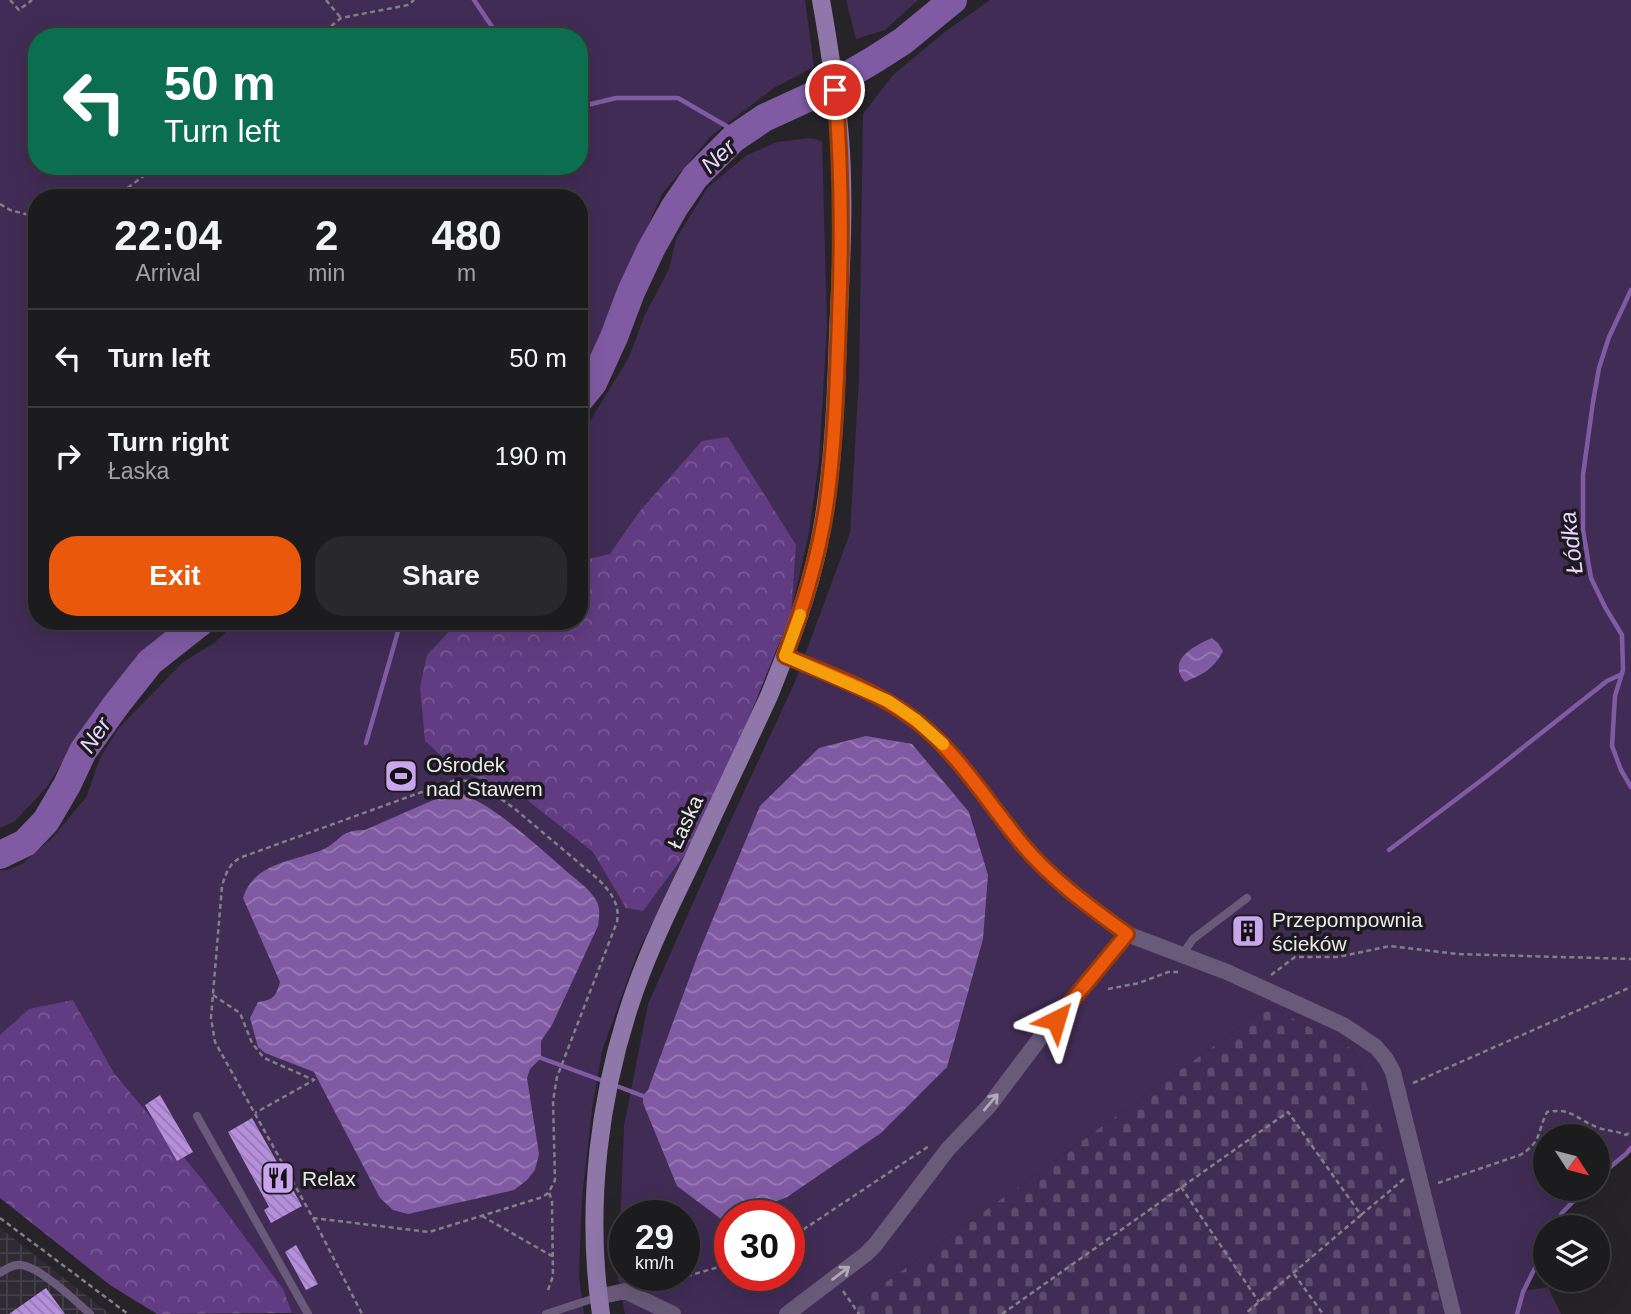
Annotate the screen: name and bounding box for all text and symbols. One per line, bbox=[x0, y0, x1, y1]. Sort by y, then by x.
icon: left bbox=[49, 56, 140, 147]
text: 50 m bbox=[164, 56, 276, 110]
pin bbox=[805, 60, 865, 120]
icon: arrive bbox=[816, 71, 854, 109]
text: Turn left bbox=[164, 113, 280, 149]
water label: Ner bbox=[696, 133, 741, 178]
text: 22:04 bbox=[114, 212, 222, 259]
text: 2 bbox=[315, 212, 338, 259]
text: 480 bbox=[432, 212, 502, 259]
text: Arrival bbox=[135, 260, 201, 286]
text: min bbox=[308, 260, 345, 286]
text: m bbox=[457, 260, 476, 286]
icon: left bbox=[49, 339, 87, 377]
text: Turn left bbox=[108, 343, 210, 373]
text: 50 m bbox=[509, 343, 567, 373]
text: Turn right bbox=[108, 427, 229, 457]
icon: right bbox=[49, 437, 87, 475]
text: 190 m bbox=[495, 441, 567, 471]
text: Łaska bbox=[108, 458, 169, 484]
water label: Łódka bbox=[1554, 510, 1588, 576]
button: Exit bbox=[49, 536, 301, 616]
button: Share bbox=[315, 536, 567, 616]
water label: Ner bbox=[74, 711, 117, 758]
place label: Ośrodek nad Stawem bbox=[426, 753, 543, 800]
sports icon: Ośrodek nad Stawem bbox=[382, 757, 420, 795]
street label: Łaska bbox=[663, 791, 707, 852]
place label: Przepompownia ścieków bbox=[1272, 908, 1423, 955]
building icon: Przepompownia ścieków bbox=[1229, 912, 1267, 950]
position arrow bbox=[1019, 983, 1093, 1057]
one-way arrow bbox=[983, 1094, 999, 1112]
north arrow bbox=[1533, 1124, 1610, 1200]
map controls bbox=[1533, 1124, 1610, 1292]
restaurant icon: Relax bbox=[259, 1159, 297, 1197]
place label: Relax bbox=[302, 1167, 356, 1190]
speed limit sign: 30 bbox=[714, 1200, 805, 1291]
button: layers bbox=[1533, 1215, 1610, 1292]
text: 29 bbox=[635, 1217, 674, 1256]
text: km/h bbox=[635, 1253, 674, 1273]
one-way arrow bbox=[832, 1265, 850, 1280]

